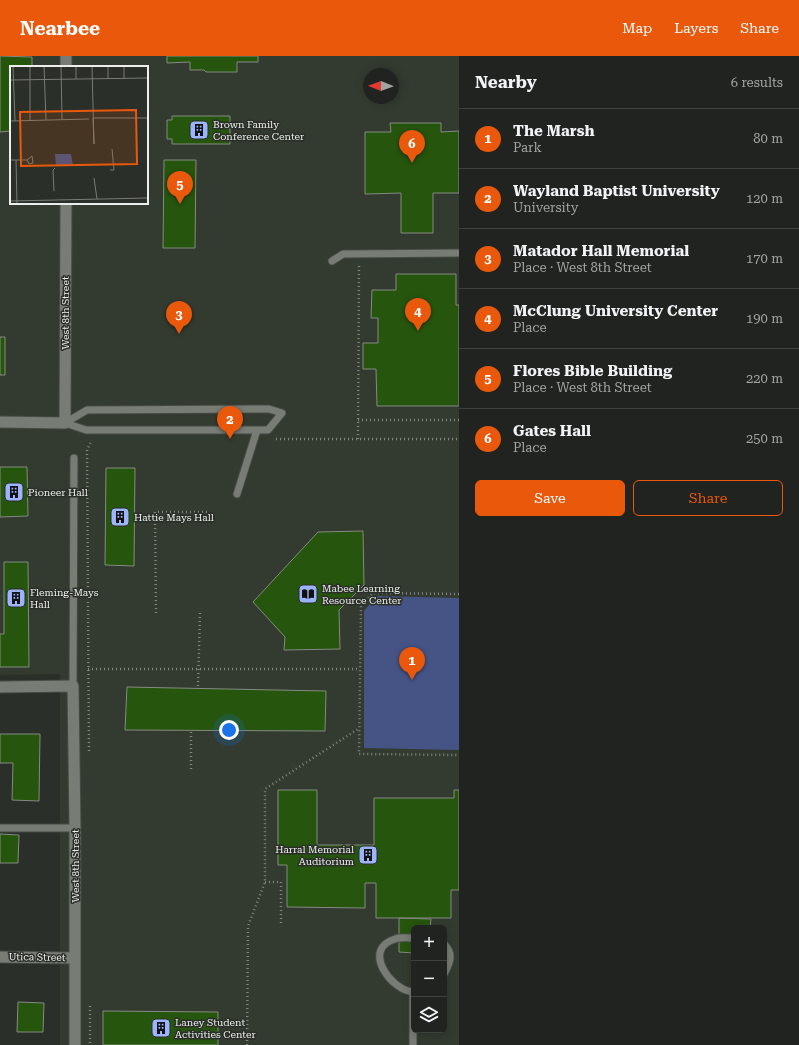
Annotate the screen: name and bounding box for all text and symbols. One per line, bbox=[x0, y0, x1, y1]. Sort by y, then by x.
text: Nearbee bbox=[20, 17, 100, 40]
text: Map bbox=[622, 20, 652, 36]
text: Layers bbox=[674, 20, 718, 36]
text: Share bbox=[740, 20, 779, 36]
inset map bbox=[10, 66, 148, 204]
north arrow bbox=[363, 68, 399, 104]
text: Nearby bbox=[475, 72, 537, 92]
text: 6 results bbox=[731, 75, 783, 90]
building icon: Brown Family Conference Center bbox=[188, 119, 210, 141]
place label: Brown Family Conference Center bbox=[213, 119, 304, 142]
text: The Marsh bbox=[513, 122, 594, 140]
pin: 6 bbox=[399, 130, 425, 163]
text: 1 bbox=[484, 131, 492, 146]
text: 80 m bbox=[753, 131, 783, 146]
text: Park bbox=[513, 140, 542, 155]
pin: 5 bbox=[167, 171, 193, 204]
text: Wayland Baptist University bbox=[513, 182, 720, 200]
text: 2 bbox=[484, 191, 492, 206]
text: 120 m bbox=[746, 191, 783, 206]
text: University bbox=[513, 200, 578, 215]
text: Matador Hall Memorial bbox=[513, 242, 689, 260]
text: 3 bbox=[484, 251, 492, 266]
text: 170 m bbox=[746, 251, 783, 266]
text: Place · West 8th Street bbox=[513, 260, 652, 275]
street label: West 8th Street bbox=[60, 276, 71, 350]
pin: 4 bbox=[405, 298, 431, 331]
pin: 3 bbox=[166, 301, 192, 334]
text: McClung University Center bbox=[513, 302, 718, 320]
text: 4 bbox=[484, 311, 492, 326]
text: 190 m bbox=[746, 311, 783, 326]
text: Place bbox=[513, 320, 547, 335]
text: Flores Bible Building bbox=[513, 362, 672, 380]
text: 5 bbox=[484, 371, 492, 386]
text: 220 m bbox=[746, 371, 783, 386]
text: Place · West 8th Street bbox=[513, 380, 652, 395]
pin: 2 bbox=[217, 406, 243, 439]
text: Gates Hall bbox=[513, 422, 591, 440]
text: 6 bbox=[484, 431, 492, 446]
text: 250 m bbox=[746, 431, 783, 446]
text: Place bbox=[513, 440, 547, 455]
button: Save bbox=[475, 480, 625, 516]
button: Share bbox=[633, 480, 783, 516]
building icon: Pioneer Hall bbox=[3, 481, 25, 503]
place label: Pioneer Hall bbox=[28, 487, 88, 498]
building icon: Hattie Mays Hall bbox=[109, 506, 131, 528]
place label: Hattie Mays Hall bbox=[134, 512, 214, 523]
library icon: Mabee Learning Resource Center bbox=[297, 583, 319, 605]
place label: Mabee Learning Resource Center bbox=[322, 583, 401, 606]
building icon: Fleming-Mays Hall bbox=[5, 587, 27, 609]
place label: Fleming-Mays Hall bbox=[30, 587, 99, 610]
pin: 1 bbox=[399, 647, 425, 680]
your location bbox=[219, 720, 239, 740]
street label: West 8th Street bbox=[70, 829, 81, 903]
place label: Harral Memorial Auditorium bbox=[275, 844, 354, 867]
building icon: Harral Memorial Auditorium bbox=[357, 844, 379, 866]
map controls bbox=[411, 925, 447, 1033]
button: + bbox=[411, 925, 447, 961]
street label: Utica Street bbox=[8, 951, 66, 963]
button: − bbox=[411, 961, 447, 997]
button: layers bbox=[411, 997, 447, 1033]
building icon: Laney Student Activities Center bbox=[150, 1017, 172, 1039]
place label: Laney Student Activities Center bbox=[175, 1017, 256, 1040]

